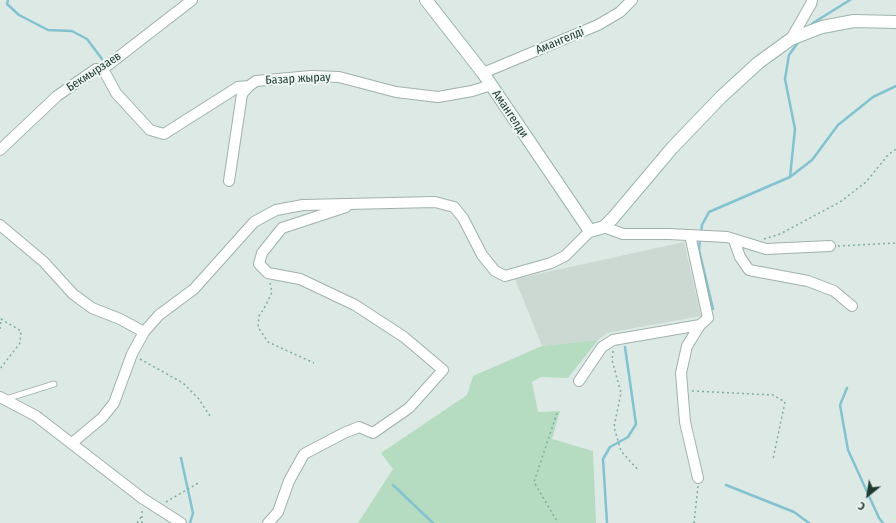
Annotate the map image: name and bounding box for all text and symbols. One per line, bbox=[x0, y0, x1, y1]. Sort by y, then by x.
street label: Амангелді bbox=[534, 24, 586, 58]
street label: Бекмырзаев bbox=[64, 49, 124, 95]
street label: Базар жырау bbox=[265, 70, 331, 88]
street label: Амангелди bbox=[489, 87, 531, 141]
north arrow bbox=[848, 475, 888, 515]
text: С bbox=[856, 499, 868, 513]

